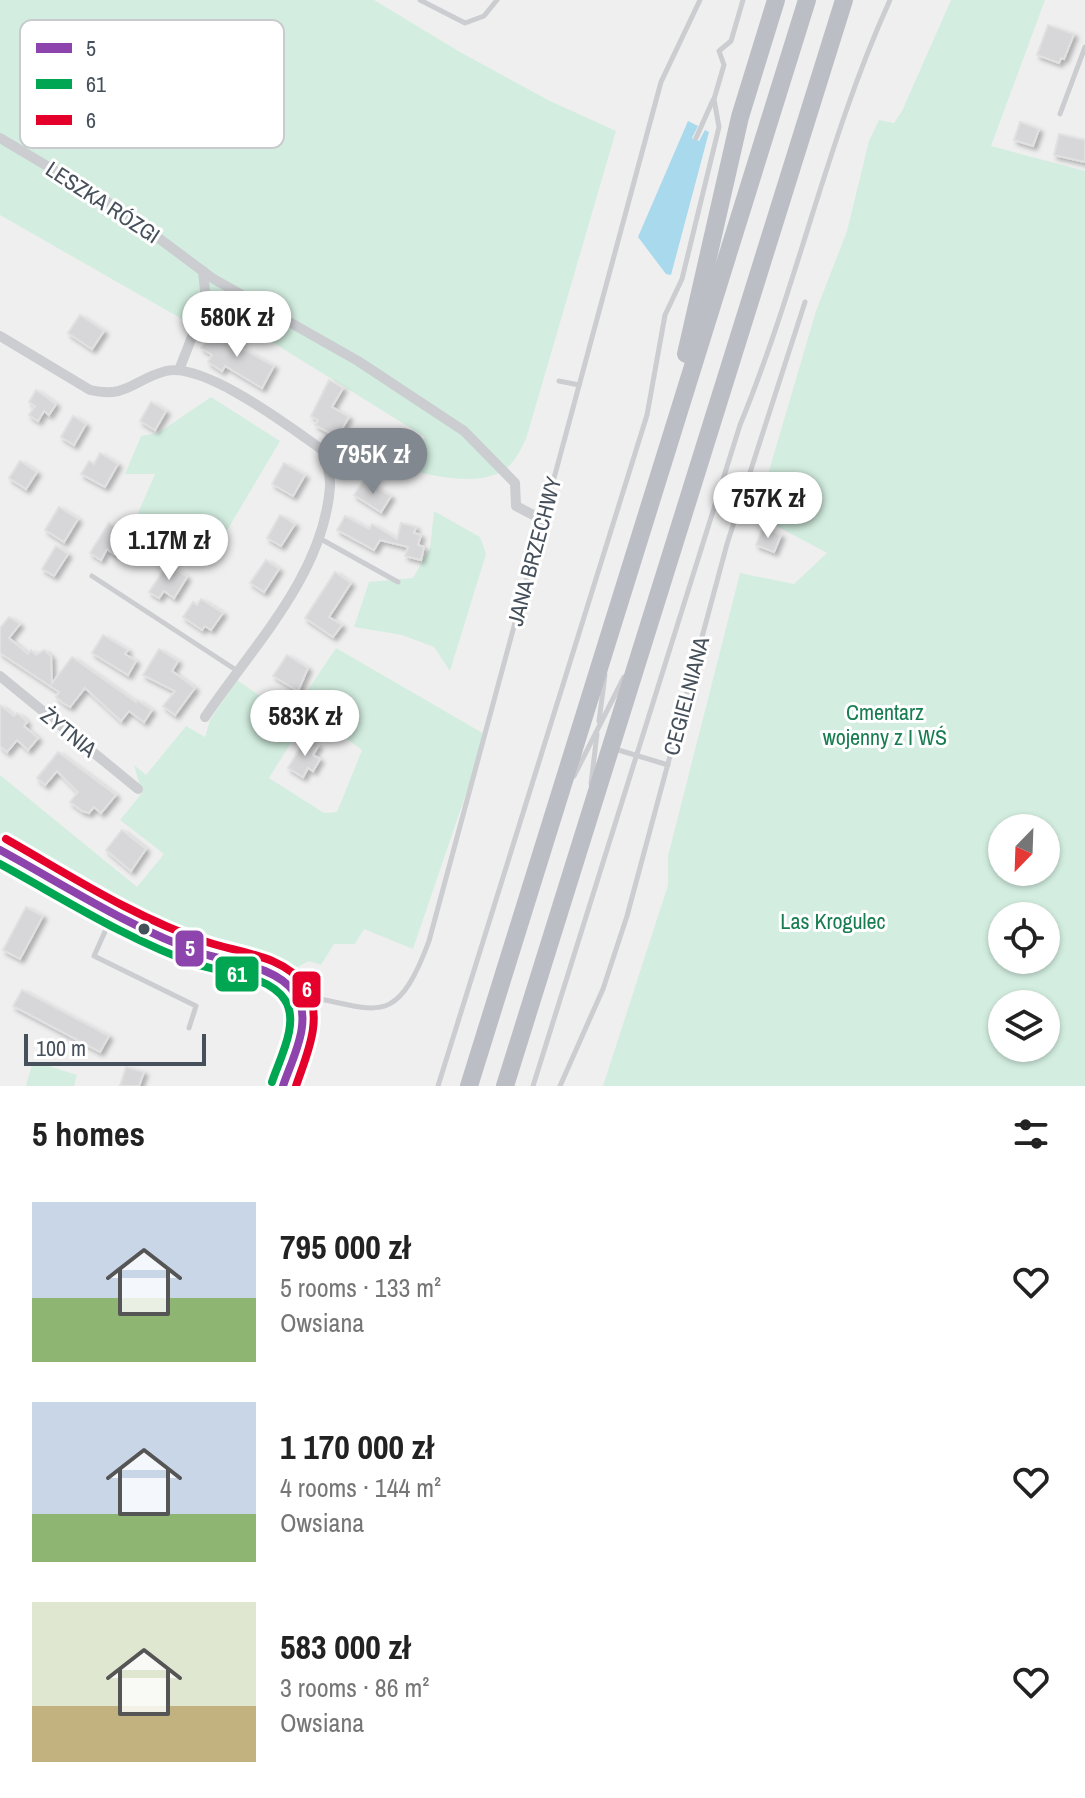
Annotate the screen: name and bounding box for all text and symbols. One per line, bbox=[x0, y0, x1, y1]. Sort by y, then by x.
legend bbox=[20, 20, 284, 148]
text: 5 bbox=[86, 33, 96, 63]
text: 61 bbox=[86, 69, 106, 99]
text: 6 bbox=[86, 105, 96, 135]
street label: LESZKA RÓZGI bbox=[40, 154, 166, 250]
pin: 580K zł bbox=[163, 291, 311, 359]
text: 580K zł bbox=[200, 299, 274, 334]
pin: 795K zł bbox=[299, 428, 447, 496]
text: 795K zł bbox=[336, 436, 410, 471]
pin: 757K zł bbox=[694, 472, 842, 540]
street label: JANA BRZECHWY bbox=[500, 473, 568, 629]
text: 757K zł bbox=[731, 480, 805, 515]
pin: 1.17M zł bbox=[86, 514, 252, 582]
text: 1.17M zł bbox=[128, 522, 210, 557]
street label: CEGIELNIANA bbox=[656, 633, 716, 758]
pin: 583K zł bbox=[231, 690, 379, 758]
park label: Cmentarz wojenny z I WŚ bbox=[823, 697, 947, 752]
text: 583K zł bbox=[268, 698, 342, 733]
street label: ŻYTNIA bbox=[35, 700, 104, 764]
north arrow bbox=[988, 814, 1060, 886]
map controls bbox=[988, 814, 1060, 1062]
button: locate bbox=[988, 902, 1060, 974]
park label: Las Krogulec bbox=[780, 906, 886, 936]
unlabelled marker bbox=[136, 921, 152, 937]
line badge: 5 bbox=[174, 929, 205, 968]
text: 5 bbox=[185, 933, 195, 963]
line badge: 61 bbox=[214, 955, 260, 993]
text: 61 bbox=[227, 959, 248, 989]
line badge: 6 bbox=[291, 970, 322, 1009]
text: 6 bbox=[302, 974, 312, 1004]
button: layers bbox=[988, 990, 1060, 1062]
scale bar bbox=[24, 1030, 206, 1066]
text: 100 m bbox=[36, 1033, 86, 1063]
text: 5 homes bbox=[32, 1111, 145, 1157]
icon: filters bbox=[1009, 1112, 1053, 1156]
text: 795 000 zł bbox=[280, 1224, 410, 1270]
icon: home bbox=[96, 1234, 192, 1330]
icon: heart bbox=[1009, 1260, 1053, 1304]
text: 5 rooms · 133 m² bbox=[280, 1270, 441, 1305]
text: Owsiana bbox=[280, 1305, 364, 1340]
text: 1 170 000 zł bbox=[280, 1424, 433, 1470]
icon: home bbox=[96, 1434, 192, 1530]
icon: heart bbox=[1009, 1460, 1053, 1504]
text: 4 rooms · 144 m² bbox=[280, 1470, 441, 1505]
text: Owsiana bbox=[280, 1505, 364, 1540]
text: 583 000 zł bbox=[280, 1624, 410, 1670]
icon: home bbox=[96, 1634, 192, 1730]
icon: heart bbox=[1009, 1660, 1053, 1704]
text: 3 rooms · 86 m² bbox=[280, 1670, 429, 1705]
text: Owsiana bbox=[280, 1705, 364, 1740]

